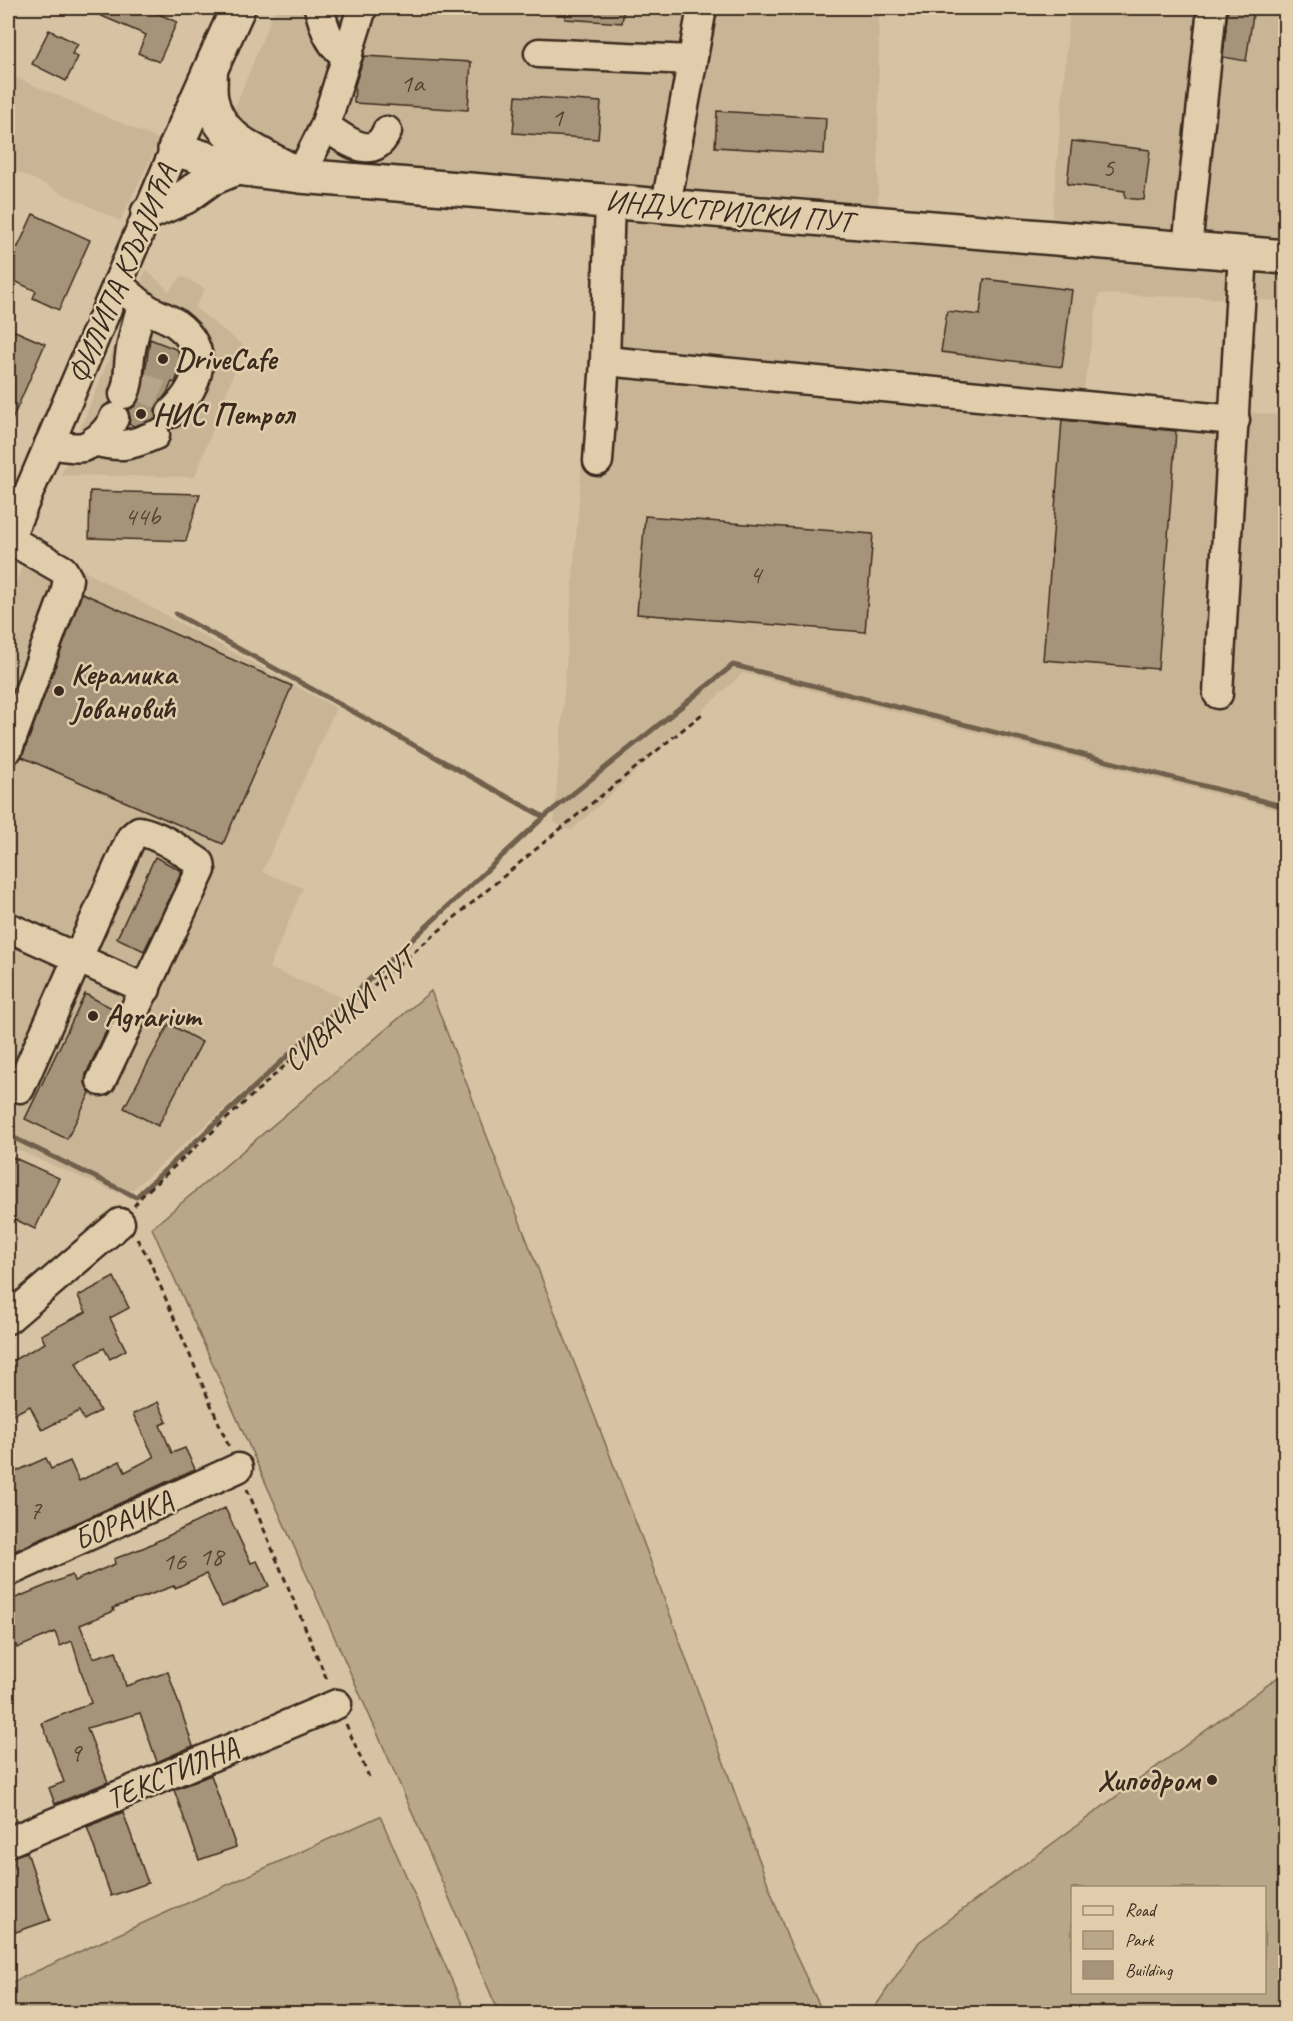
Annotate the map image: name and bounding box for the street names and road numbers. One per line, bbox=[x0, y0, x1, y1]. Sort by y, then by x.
street label: ФИЛИПА КЉАЈИЋА bbox=[59, 157, 186, 389]
street label: ИНДУСТРИЈСКИ ПУТ bbox=[604, 181, 860, 241]
street label: СИВАЧКИ ПУТ bbox=[275, 936, 429, 1079]
street label: БОРАЧКА bbox=[67, 1481, 180, 1559]
street label: ТЕКСТИЛНА bbox=[100, 1728, 245, 1818]

